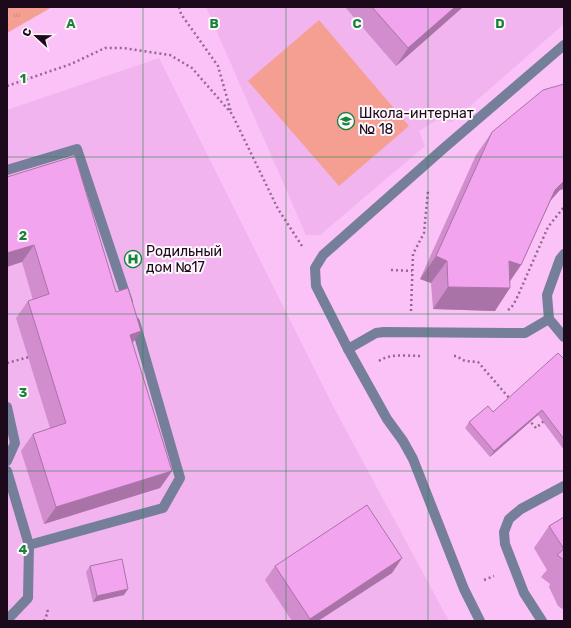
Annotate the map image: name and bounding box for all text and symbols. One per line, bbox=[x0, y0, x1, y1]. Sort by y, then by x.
north arrow bbox=[16, 16, 56, 56]
text: A bbox=[66, 16, 76, 31]
text: B bbox=[209, 16, 219, 31]
text: C bbox=[352, 16, 362, 31]
text: D bbox=[495, 16, 505, 31]
text: С bbox=[20, 26, 35, 38]
text: 1 bbox=[20, 71, 26, 86]
place label: Школа-интернат № 18 bbox=[359, 105, 474, 138]
school or university icon: Школа-интернат № 18 bbox=[336, 111, 356, 131]
text: 2 bbox=[19, 228, 27, 243]
place label: Родильный дом №17 bbox=[146, 243, 222, 276]
hospital icon: Родильный дом №17 bbox=[123, 249, 143, 269]
text: 3 bbox=[19, 385, 28, 400]
text: 4 bbox=[19, 542, 28, 557]

